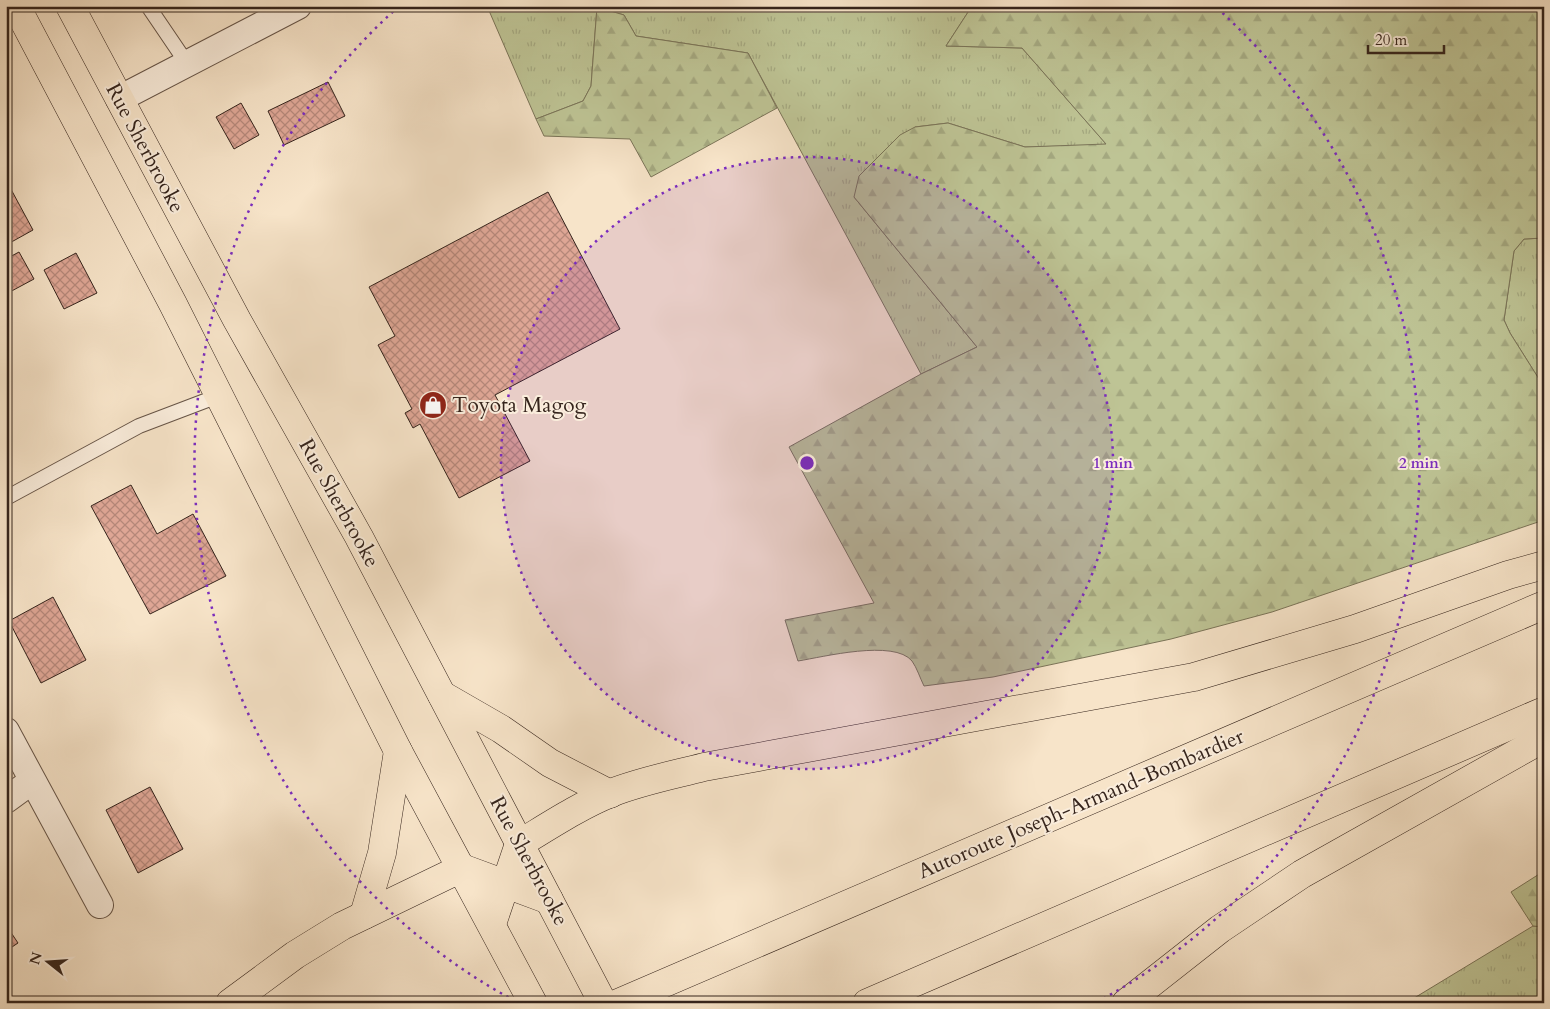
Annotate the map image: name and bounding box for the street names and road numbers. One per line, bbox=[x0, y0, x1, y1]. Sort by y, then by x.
street label: Rue Sherbrooke bbox=[99, 78, 191, 218]
street label: Rue Sherbrooke bbox=[292, 433, 386, 573]
street label: Autoroute Joseph-Armand-Bombardier bbox=[914, 722, 1249, 886]
street label: Rue Sherbrooke bbox=[483, 791, 575, 931]

